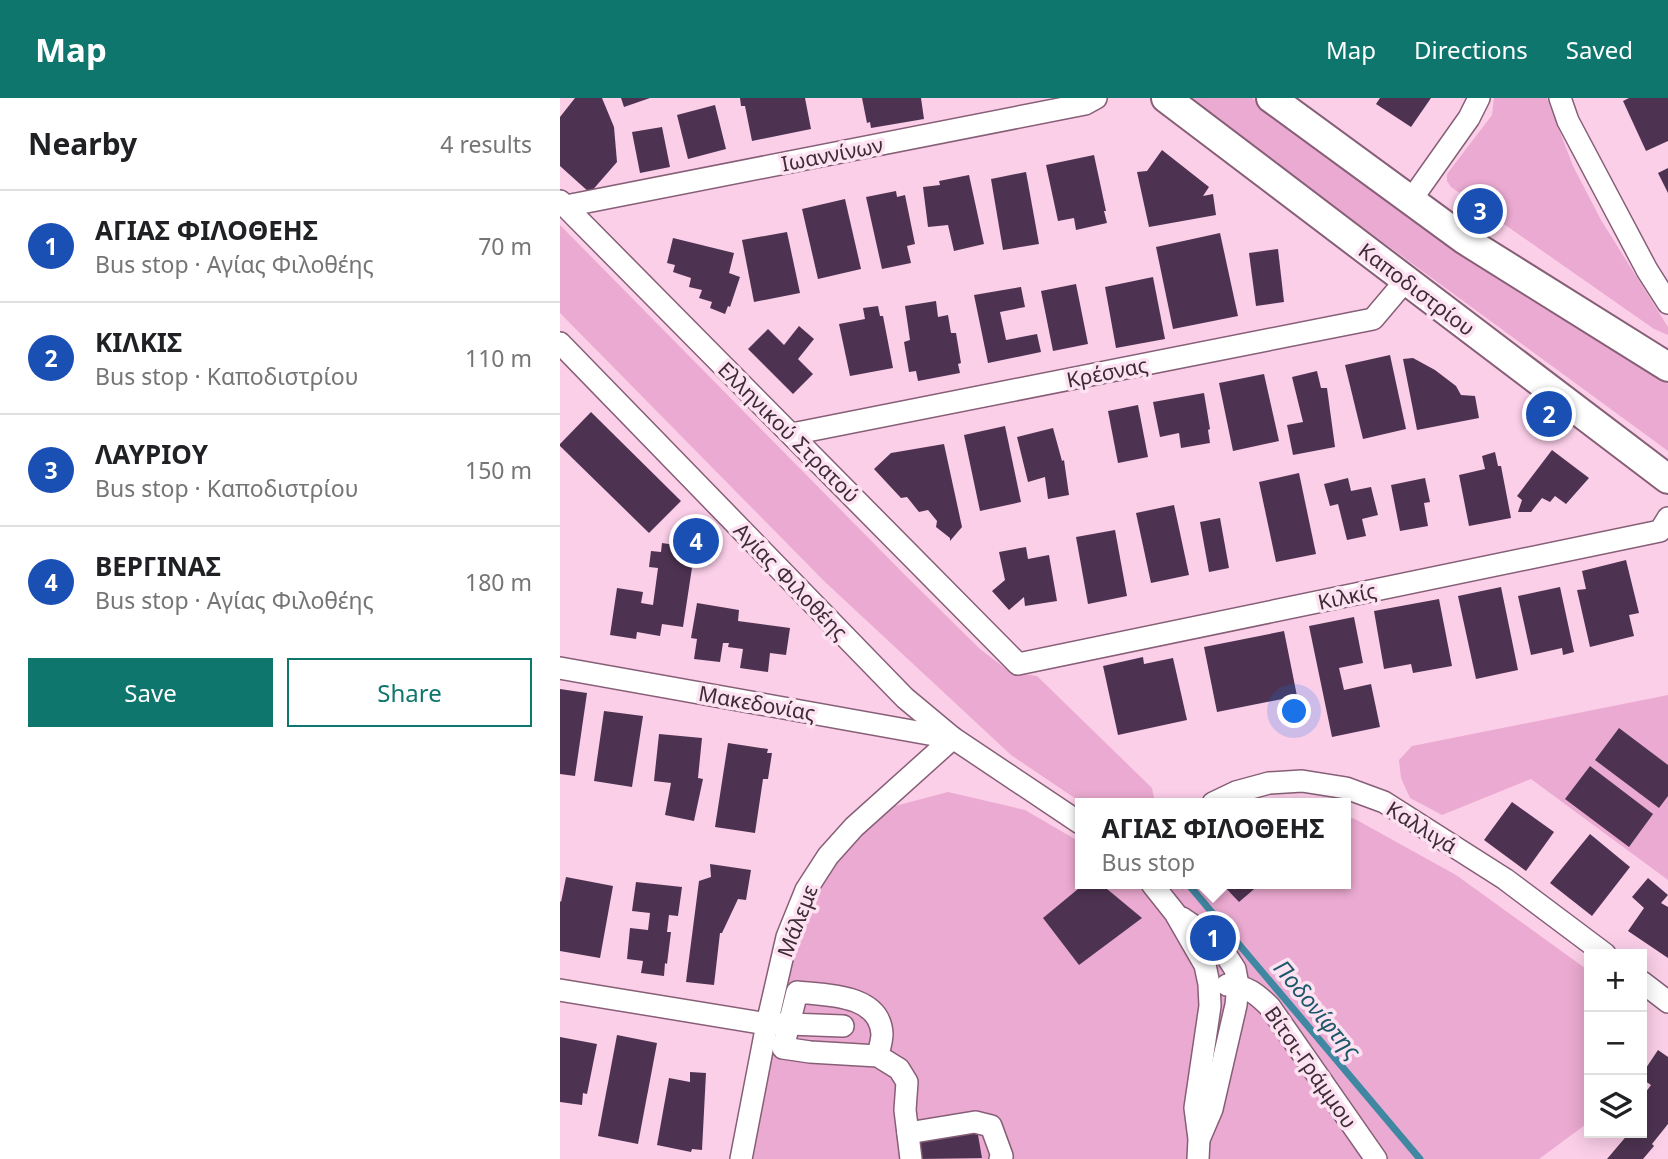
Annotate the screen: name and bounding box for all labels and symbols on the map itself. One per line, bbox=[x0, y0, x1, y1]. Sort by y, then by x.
street label: Ιωαννίνων bbox=[779, 130, 885, 178]
pin: 3 bbox=[1457, 185, 1503, 237]
street label: Καποδιστρίου bbox=[1353, 236, 1481, 342]
street label: Κρέσνας bbox=[1064, 350, 1150, 394]
street label: Ελληνικού Στρατού bbox=[712, 355, 866, 509]
pin: 2 bbox=[1526, 388, 1572, 440]
pin: 4 bbox=[673, 515, 719, 567]
street label: Αγίας Φιλοθέης bbox=[728, 516, 854, 646]
street label: Κιλκίς bbox=[1315, 576, 1379, 616]
street label: Μακεδονίας bbox=[696, 679, 818, 727]
your location bbox=[1277, 694, 1311, 728]
street label: Καλλιγά bbox=[1381, 794, 1463, 860]
street label: Μάλεμε bbox=[770, 881, 824, 961]
pin: 1 bbox=[1190, 912, 1236, 964]
water label: Ποδονίφτης bbox=[1267, 953, 1369, 1066]
street label: Βίτσι-Γράμμου bbox=[1258, 1000, 1364, 1134]

